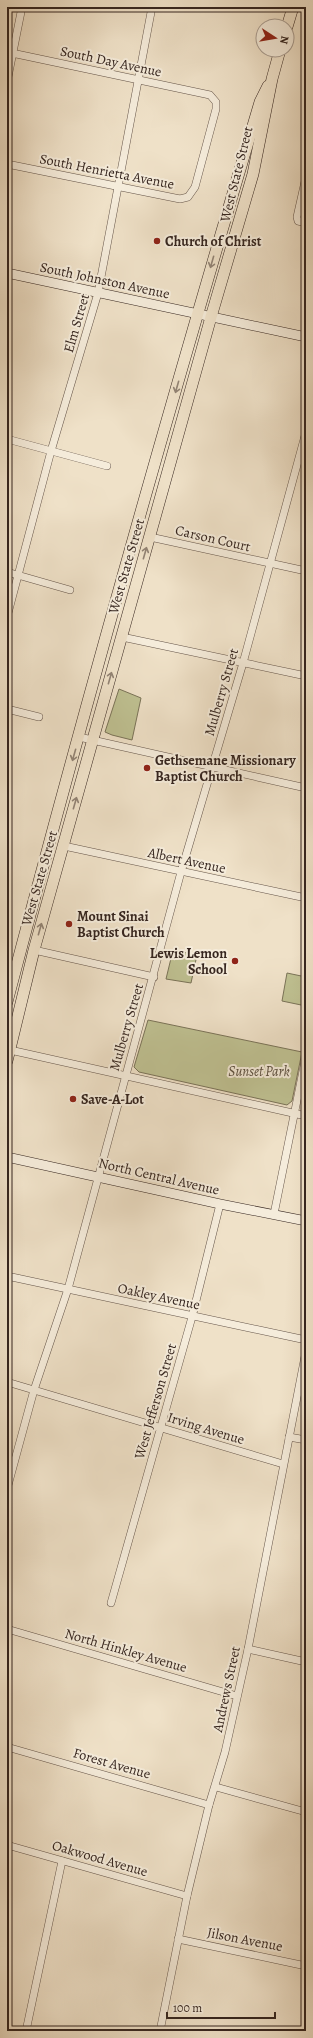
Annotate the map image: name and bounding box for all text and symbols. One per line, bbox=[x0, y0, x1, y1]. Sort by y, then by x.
north arrow bbox=[255, 18, 295, 58]
text: N bbox=[276, 34, 292, 45]
street label: South Day Avenue bbox=[58, 41, 163, 82]
street label: West State Street bbox=[215, 124, 258, 225]
street label: South Henrietta Avenue bbox=[38, 149, 176, 194]
place label: Church of Christ bbox=[165, 232, 262, 251]
marker: Church of Christ bbox=[152, 236, 162, 246]
one-way arrow bbox=[208, 255, 215, 268]
street label: South Johnston Avenue bbox=[38, 257, 171, 304]
street label: Elm Street bbox=[59, 291, 94, 355]
one-way arrow bbox=[173, 380, 180, 393]
street label: West State Street bbox=[104, 516, 149, 617]
street label: Carson Court bbox=[173, 521, 253, 556]
one-way arrow bbox=[142, 547, 149, 560]
street label: Mulberry Street bbox=[200, 646, 243, 738]
one-way arrow bbox=[107, 672, 114, 685]
one-way arrow bbox=[70, 748, 77, 761]
place label: Gethsemane Missionary Baptist Church bbox=[155, 751, 296, 786]
marker: Gethsemane Missionary Baptist Church bbox=[142, 763, 152, 773]
one-way arrow bbox=[72, 797, 79, 810]
street label: West State Street bbox=[17, 828, 62, 929]
street label: Albert Avenue bbox=[145, 843, 228, 878]
place label: Mount Sinai Baptist Church bbox=[77, 907, 165, 942]
marker: Mount Sinai Baptist Church bbox=[64, 919, 74, 929]
one-way arrow bbox=[37, 922, 44, 935]
place label: Lewis Lemon School bbox=[150, 944, 227, 979]
marker: Lewis Lemon School bbox=[230, 956, 240, 966]
street label: Mulberry Street bbox=[105, 981, 148, 1073]
park label: Sunset Park bbox=[228, 1062, 290, 1081]
place label: Save-A-Lot bbox=[81, 1090, 144, 1109]
marker: Save-A-Lot bbox=[68, 1094, 78, 1104]
street label: North Central Avenue bbox=[96, 1153, 221, 1200]
street label: Oakley Avenue bbox=[116, 1279, 202, 1314]
street label: West Jefferson Street bbox=[130, 1341, 181, 1462]
street label: Irving Avenue bbox=[165, 1408, 247, 1449]
street label: North Hinkley Avenue bbox=[62, 1624, 189, 1677]
street label: Andrews Street bbox=[208, 1644, 245, 1735]
street label: Forest Avenue bbox=[71, 1743, 153, 1784]
street label: Oakwood Avenue bbox=[50, 1836, 150, 1881]
street label: Jilson Avenue bbox=[206, 1923, 284, 1956]
scale bar bbox=[167, 1994, 275, 2020]
text: 100 m bbox=[173, 2000, 202, 2016]

